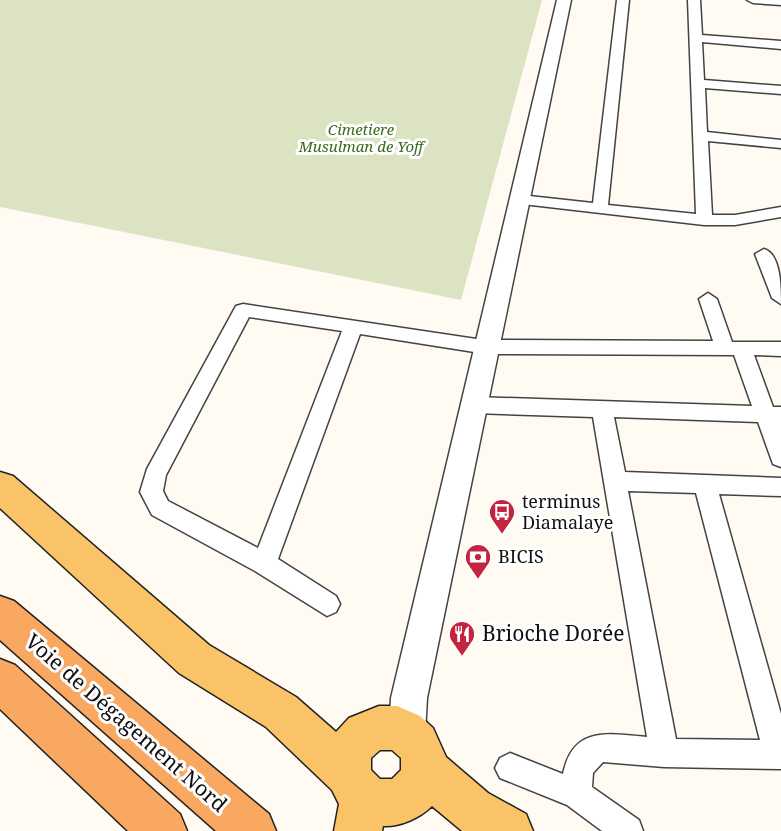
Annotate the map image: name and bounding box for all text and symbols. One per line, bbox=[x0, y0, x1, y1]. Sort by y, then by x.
park label: Cimetiere Musulman de Yoff bbox=[298, 119, 426, 156]
place label: terminus Diamalaye bbox=[522, 489, 613, 534]
bus stop icon: terminus Diamalaye bbox=[487, 497, 517, 535]
bank icon: BICIS bbox=[463, 542, 493, 580]
place label: BICIS bbox=[498, 544, 544, 568]
restaurant icon: Brioche Dorée bbox=[447, 619, 477, 657]
place label: Brioche Dorée bbox=[482, 619, 625, 647]
street label: Voie de Dégagement Nord bbox=[20, 627, 234, 818]

